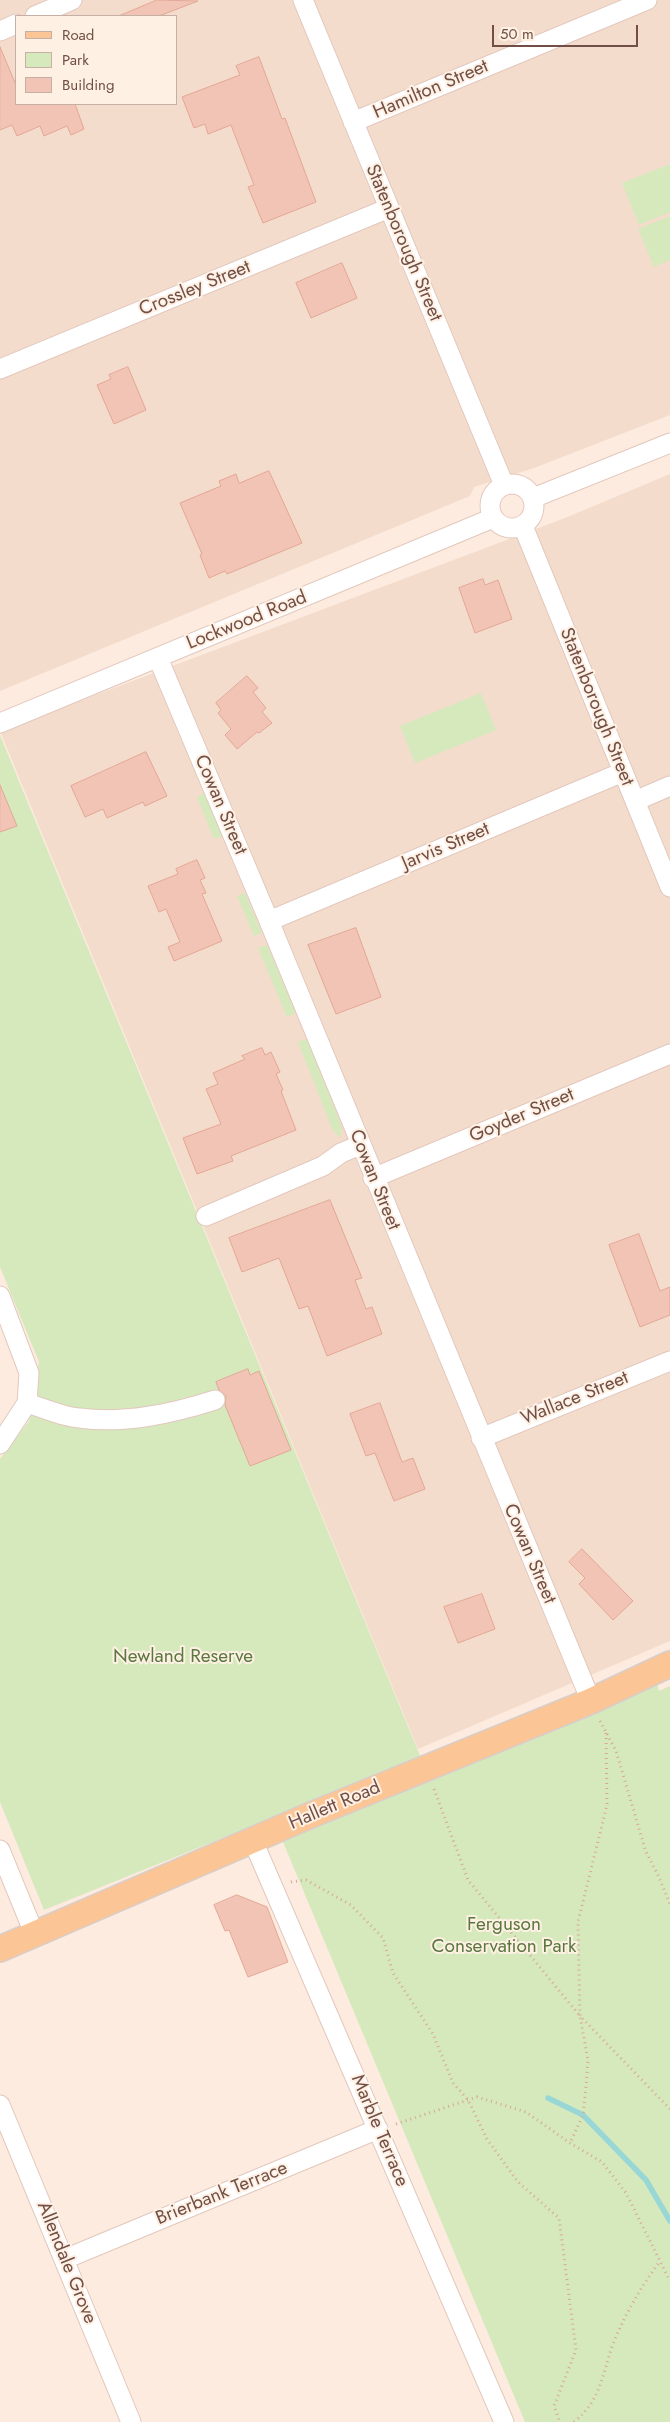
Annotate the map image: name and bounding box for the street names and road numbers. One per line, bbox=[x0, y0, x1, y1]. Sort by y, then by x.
street label: Hamilton Street bbox=[370, 56, 492, 124]
street label: Statenborough Street bbox=[360, 161, 446, 325]
street label: Crossley Street bbox=[136, 256, 254, 322]
street label: Lockwood Road bbox=[184, 587, 310, 655]
street label: Statenborough Street bbox=[554, 625, 638, 789]
street label: Cowan Street bbox=[189, 752, 251, 858]
street label: Jarvis Street bbox=[399, 818, 493, 876]
street label: Goyder Street bbox=[466, 1084, 578, 1148]
street label: Cowan Street bbox=[344, 1127, 404, 1233]
street label: Wallace Street bbox=[518, 1367, 632, 1431]
street label: Cowan Street bbox=[498, 1501, 560, 1607]
street label: Hallett Road bbox=[286, 1777, 384, 1835]
street label: Marble Terrace bbox=[345, 2072, 413, 2190]
street label: Brierbank Terrace bbox=[153, 2157, 291, 2231]
street label: Allendale Grove bbox=[31, 2199, 101, 2327]

